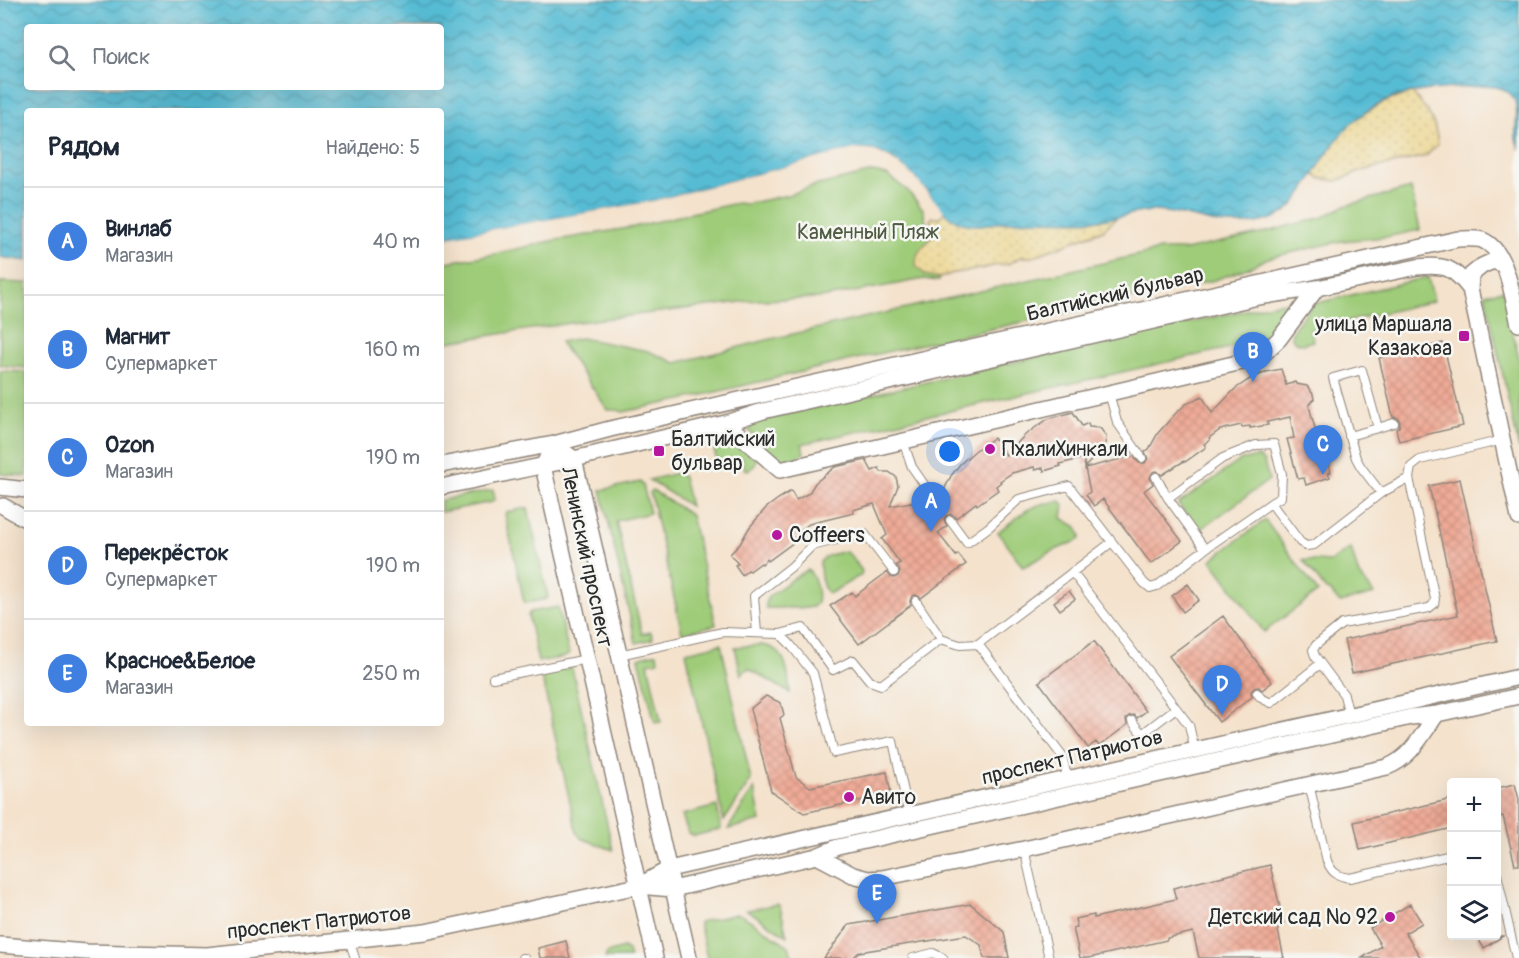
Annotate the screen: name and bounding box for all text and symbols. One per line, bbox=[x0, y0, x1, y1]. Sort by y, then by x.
search box bbox=[24, 24, 444, 90]
icon: search bbox=[45, 41, 78, 74]
text: Поиск bbox=[93, 43, 150, 71]
text: Рядом bbox=[48, 131, 120, 163]
text: Найдено: 5 bbox=[325, 135, 420, 160]
text: Винлаб bbox=[105, 215, 172, 243]
park label: Каменный Пляж bbox=[797, 219, 940, 246]
text: A bbox=[61, 229, 74, 254]
text: 40 m bbox=[373, 229, 420, 254]
text: Магазин bbox=[105, 243, 173, 268]
street label: Балтийский бульвар bbox=[1024, 261, 1206, 328]
place label: улица Маршала Казакова bbox=[1314, 311, 1452, 362]
text: Магнит bbox=[105, 323, 170, 351]
marker: улица Маршала Казакова bbox=[1457, 329, 1471, 343]
pin: B bbox=[1234, 332, 1272, 382]
text: B bbox=[62, 337, 73, 362]
text: 160 m bbox=[365, 337, 420, 362]
text: Супермаркет bbox=[105, 351, 217, 376]
place label: Балтийский бульвар bbox=[671, 426, 775, 477]
pin: C bbox=[1304, 426, 1342, 475]
text: Ozon bbox=[105, 431, 154, 459]
place label: ПхалиХинкали bbox=[1002, 436, 1127, 463]
your location bbox=[935, 437, 964, 466]
marker: ПхалиХинкали bbox=[983, 442, 997, 456]
marker: Балтийский бульвар bbox=[652, 444, 666, 458]
text: C bbox=[61, 445, 74, 470]
text: 190 m bbox=[366, 445, 420, 470]
text: Магазин bbox=[105, 459, 173, 484]
street label: Ленинский проспект bbox=[554, 463, 619, 650]
pin: A bbox=[912, 482, 950, 532]
place label: Coffeers bbox=[789, 522, 865, 549]
marker: Coffeers bbox=[770, 528, 784, 542]
text: Перекрёсток bbox=[105, 539, 229, 567]
text: D bbox=[61, 553, 74, 578]
text: 190 m bbox=[366, 553, 420, 578]
text: Супермаркет bbox=[105, 567, 217, 592]
text: Красное&Белое bbox=[105, 647, 255, 675]
text: E bbox=[62, 661, 73, 686]
text: 250 m bbox=[362, 661, 420, 686]
pin: D bbox=[1202, 666, 1242, 715]
text: Магазин bbox=[105, 675, 173, 700]
street label: проспект Патриотов bbox=[979, 724, 1165, 791]
map controls bbox=[1447, 778, 1501, 940]
button: + bbox=[1447, 778, 1501, 832]
place label: Авито bbox=[861, 784, 916, 811]
marker: Авито bbox=[842, 790, 856, 804]
button: − bbox=[1447, 832, 1501, 886]
pin: E bbox=[858, 874, 896, 924]
button: layers bbox=[1447, 886, 1501, 940]
street label: проспект Патриотов bbox=[226, 899, 412, 946]
place label: Детский сад № 92 bbox=[1208, 904, 1378, 931]
marker: Детский сад № 92 bbox=[1383, 910, 1397, 924]

